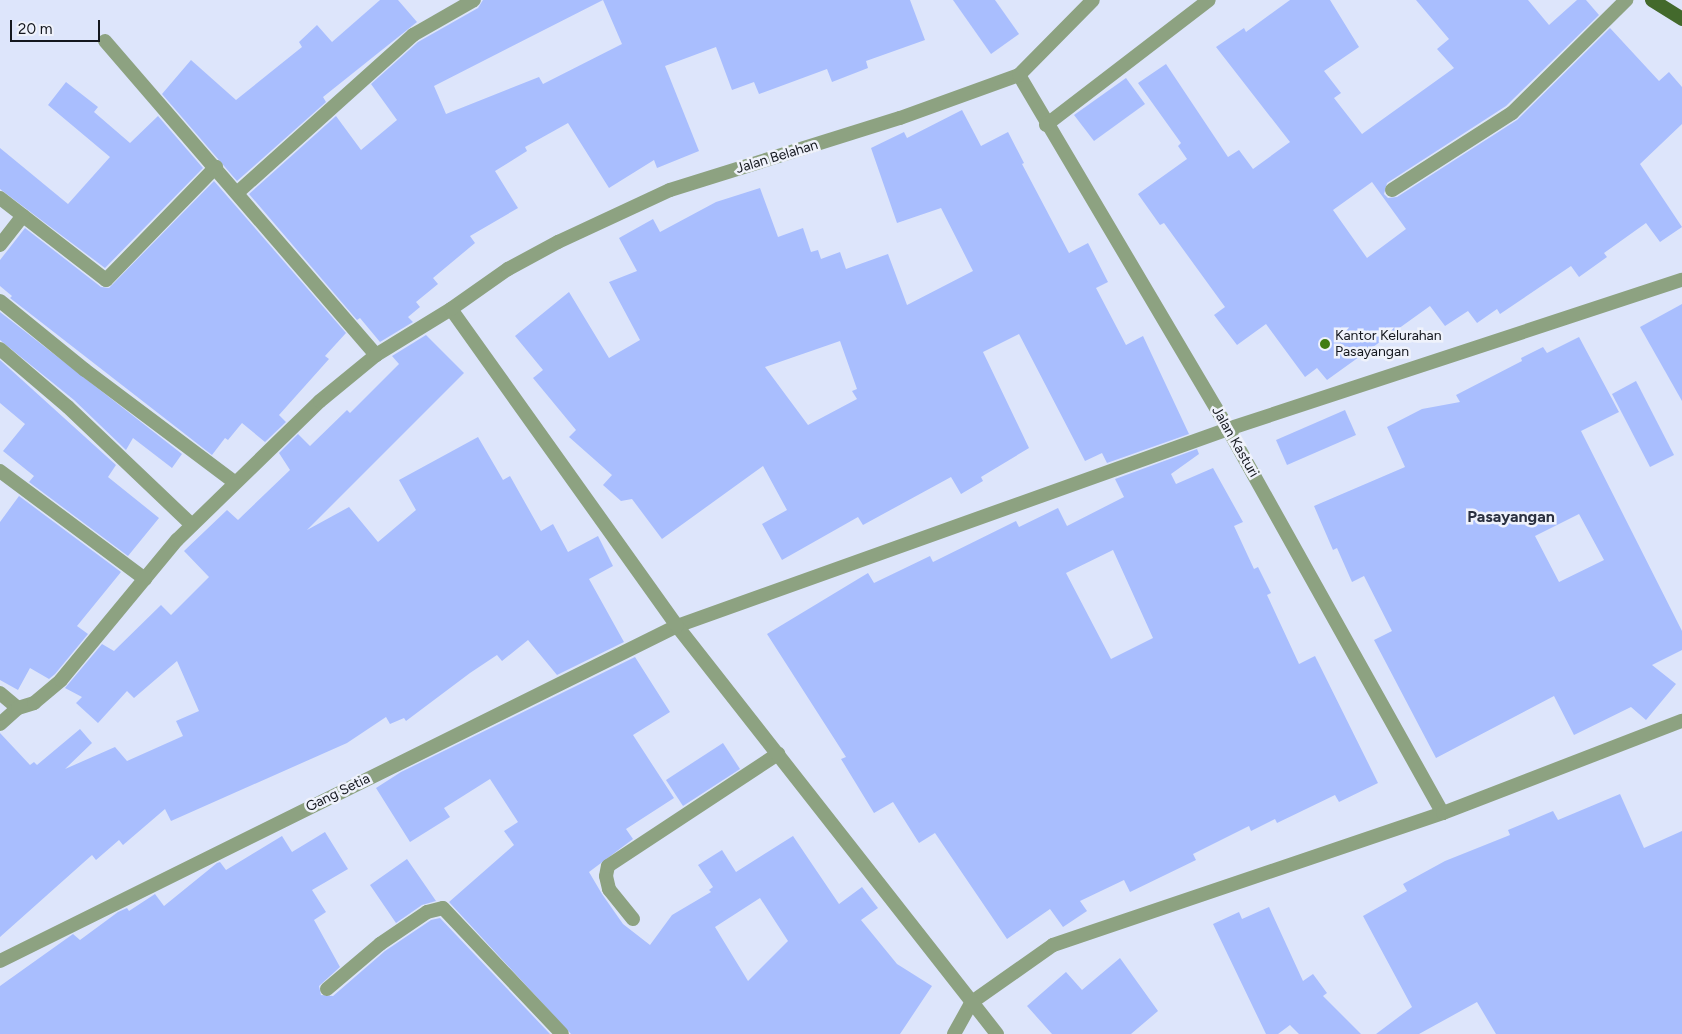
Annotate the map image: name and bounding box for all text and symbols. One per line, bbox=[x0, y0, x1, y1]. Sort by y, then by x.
scale bar bbox=[12, 10, 102, 42]
text: 20 m bbox=[18, 20, 52, 38]
street label: Jalan Belahan bbox=[734, 137, 820, 177]
place label: Kantor Kelurahan Pasayangan bbox=[1335, 328, 1442, 361]
marker: Kantor Kelurahan Pasayangan bbox=[1319, 338, 1331, 350]
street label: Jalan Kasturi bbox=[1208, 404, 1262, 480]
district label: Pasayangan bbox=[1467, 507, 1555, 527]
street label: Gang Setia bbox=[303, 770, 373, 816]

